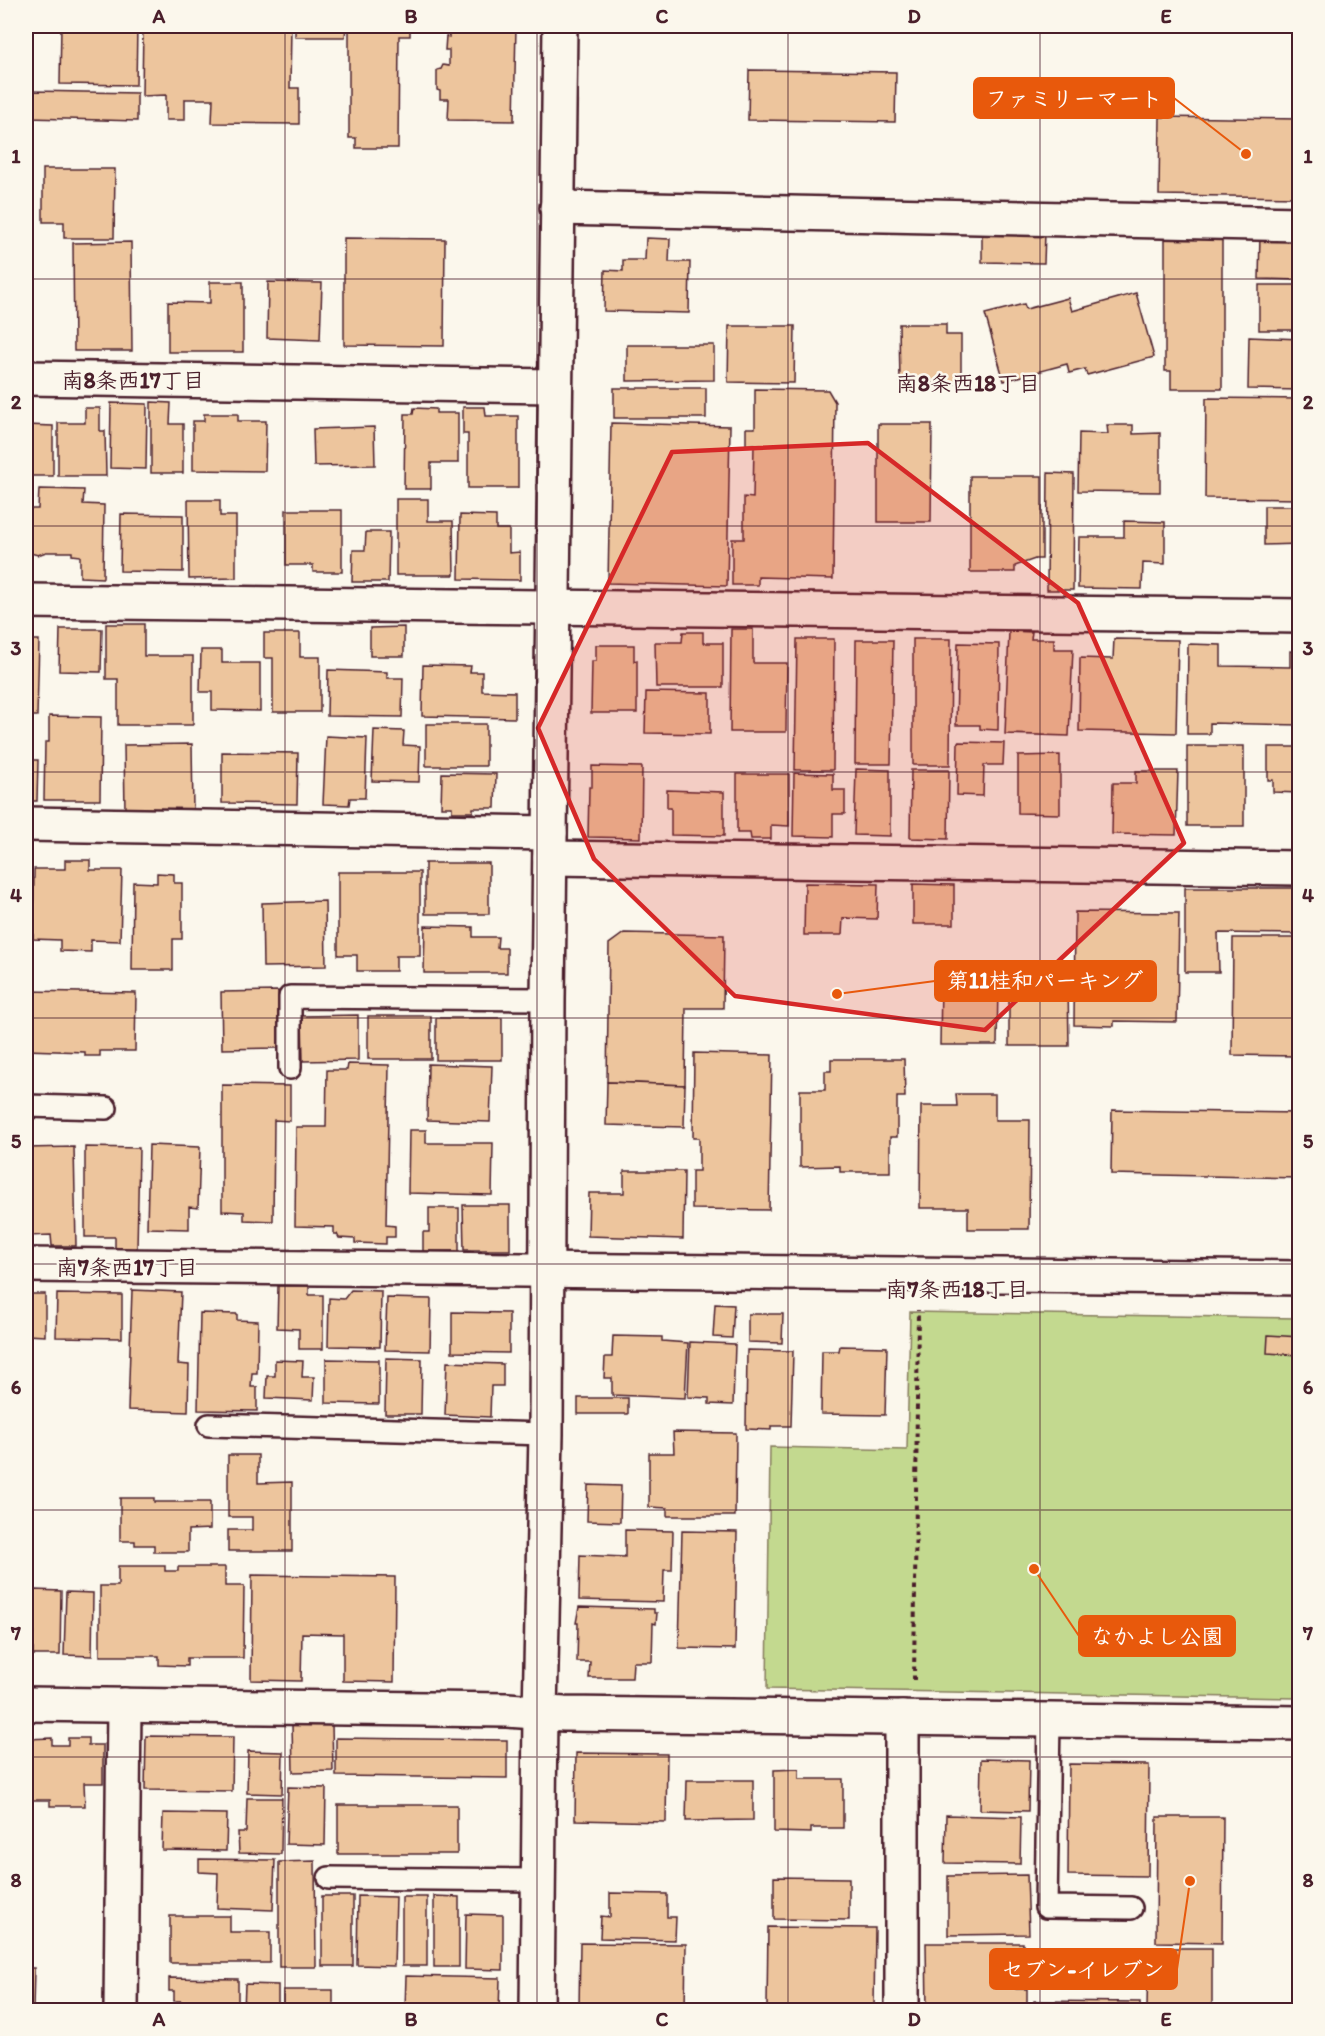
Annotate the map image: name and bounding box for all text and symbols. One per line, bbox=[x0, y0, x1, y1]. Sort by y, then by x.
text: A bbox=[152, 4, 166, 28]
text: B bbox=[405, 4, 418, 28]
text: C bbox=[656, 4, 669, 28]
text: D bbox=[907, 4, 921, 28]
text: E bbox=[1160, 4, 1172, 28]
callout: ファミリーマート bbox=[974, 78, 1174, 118]
text: ファミリーマート bbox=[986, 85, 1162, 112]
text: 1 bbox=[11, 144, 21, 168]
text: 1 bbox=[1303, 144, 1313, 168]
district label: 南8条西17丁目 bbox=[61, 367, 205, 394]
district label: 南8条西18丁目 bbox=[896, 370, 1040, 397]
text: 2 bbox=[11, 390, 22, 414]
text: 2 bbox=[1303, 390, 1314, 414]
text: 3 bbox=[11, 636, 22, 660]
text: 3 bbox=[1303, 636, 1314, 660]
text: 4 bbox=[10, 883, 22, 907]
text: 4 bbox=[1302, 883, 1314, 907]
callout: 第11桂和パーキング bbox=[935, 961, 1156, 1001]
text: 第11桂和パーキング bbox=[947, 967, 1143, 994]
text: 5 bbox=[11, 1129, 22, 1153]
text: 5 bbox=[1303, 1129, 1314, 1153]
district label: 南7条西17丁目 bbox=[56, 1254, 198, 1281]
district label: 南7条西18丁目 bbox=[885, 1276, 1029, 1303]
text: 6 bbox=[11, 1375, 22, 1399]
text: 6 bbox=[1303, 1375, 1314, 1399]
callout: なかよし公園 bbox=[1079, 1616, 1235, 1656]
text: 7 bbox=[10, 1621, 21, 1645]
text: 7 bbox=[1302, 1621, 1313, 1645]
text: なかよし公園 bbox=[1091, 1623, 1223, 1650]
text: 8 bbox=[11, 1868, 22, 1892]
text: 8 bbox=[1303, 1868, 1314, 1892]
callout: セブン-イレブン bbox=[990, 1949, 1177, 1989]
text: セブン-イレブン bbox=[1002, 1956, 1164, 1983]
text: A bbox=[152, 2007, 166, 2031]
text: B bbox=[405, 2007, 418, 2031]
text: C bbox=[656, 2007, 669, 2031]
text: D bbox=[907, 2007, 921, 2031]
text: E bbox=[1160, 2007, 1172, 2031]

